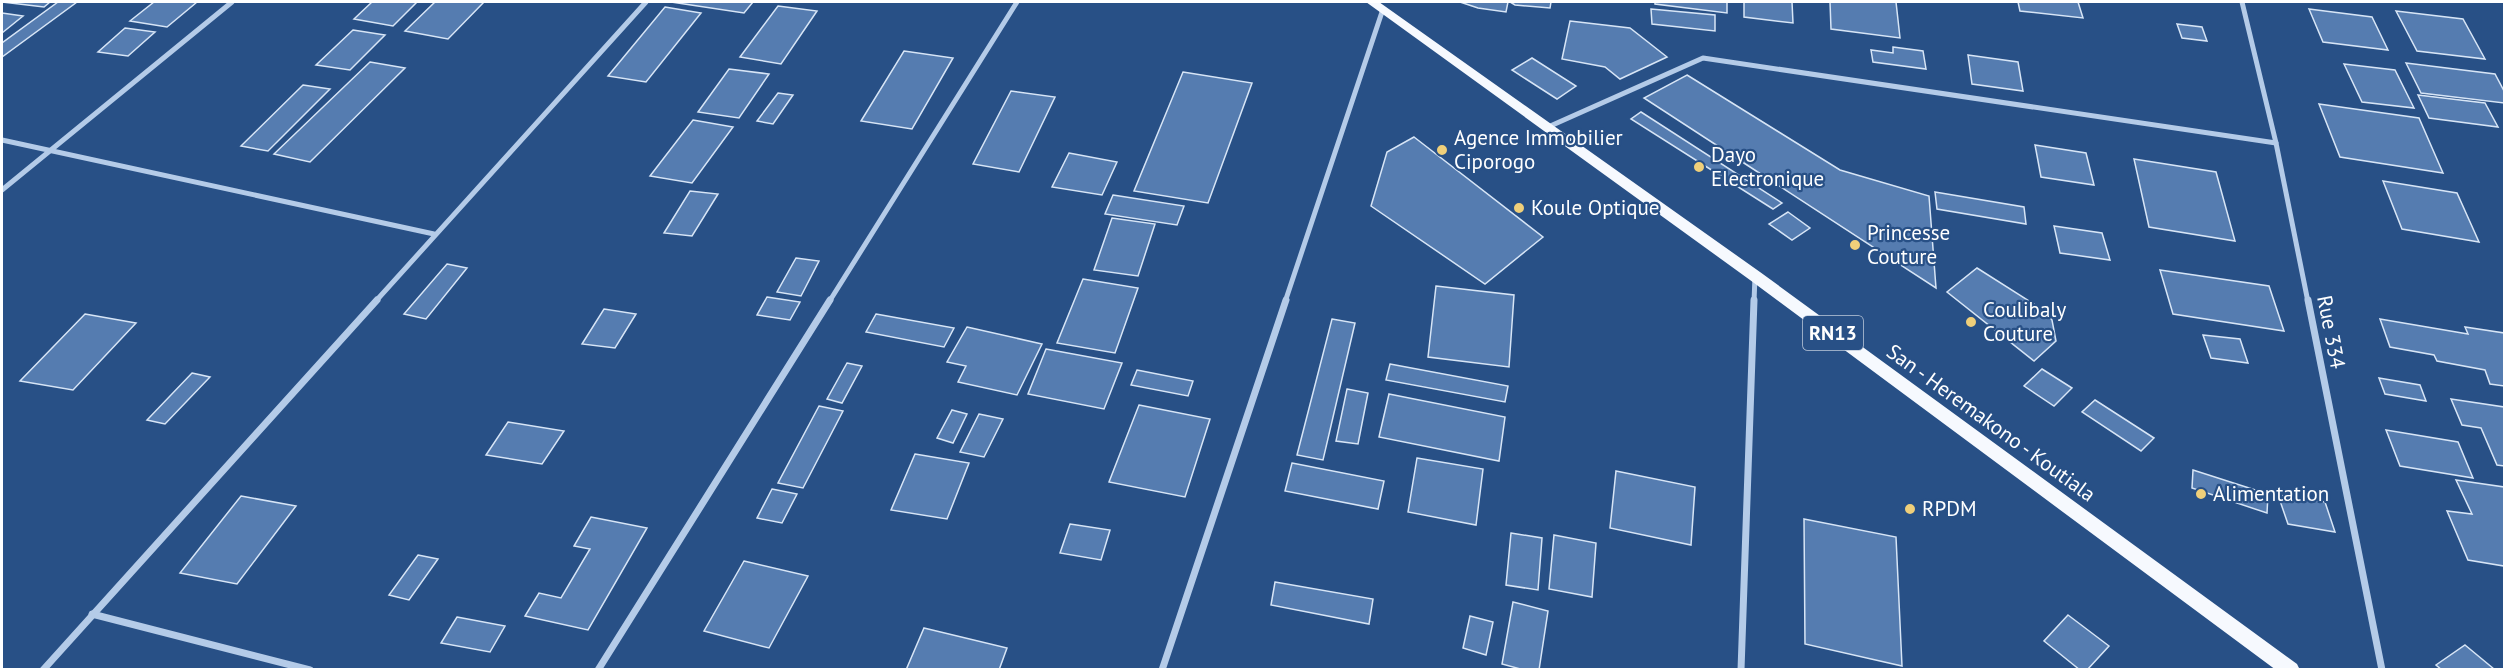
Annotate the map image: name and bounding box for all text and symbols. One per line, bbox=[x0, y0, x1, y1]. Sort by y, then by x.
place label: Agence Immobilier Ciporogo bbox=[1454, 124, 1623, 175]
place label: Dayo Electronique bbox=[1711, 141, 1824, 192]
marker: Agence Immobilier Ciporogo bbox=[1435, 143, 1449, 157]
marker: Dayo Electronique bbox=[1692, 160, 1706, 174]
place label: Koule Optique bbox=[1531, 194, 1660, 221]
marker: Koule Optique bbox=[1512, 201, 1526, 215]
place label: Princesse Couture bbox=[1867, 219, 1950, 270]
marker: Princesse Couture bbox=[1848, 238, 1862, 252]
street label: Rue 334 bbox=[2311, 293, 2352, 371]
place label: Coulibaly Couture bbox=[1983, 296, 2066, 347]
marker: Coulibaly Couture bbox=[1964, 315, 1978, 329]
road number: RN13 bbox=[1803, 316, 1863, 350]
street label: San - Heremakono - Koutiala bbox=[1881, 338, 2101, 508]
place label: Alimentation bbox=[2213, 480, 2329, 507]
marker: Alimentation bbox=[2194, 487, 2208, 501]
place label: RPDM bbox=[1922, 495, 1977, 522]
marker: RPDM bbox=[1903, 502, 1917, 516]

